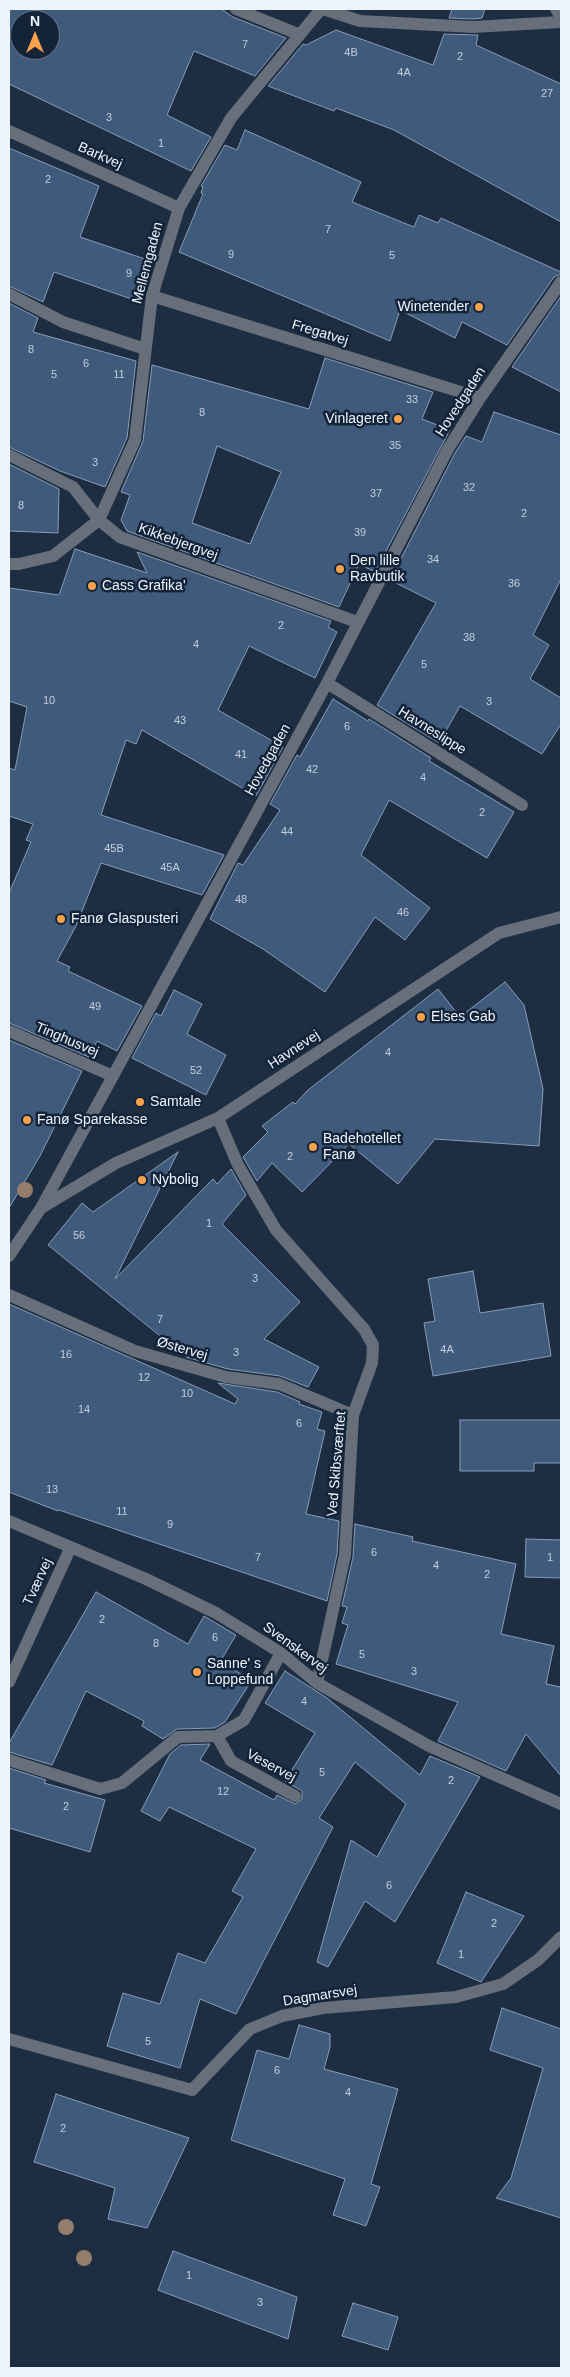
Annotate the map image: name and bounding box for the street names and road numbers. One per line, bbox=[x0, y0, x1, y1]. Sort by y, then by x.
street label: Barkvej bbox=[75, 139, 125, 173]
street label: Mellemgaden bbox=[129, 220, 167, 306]
street label: Fregatvej bbox=[290, 316, 350, 350]
street label: Hovedgaden bbox=[432, 364, 490, 440]
street label: Kikkebjergvej bbox=[136, 520, 220, 564]
street label: Havneslippe bbox=[395, 703, 469, 759]
street label: Hovedgaden bbox=[241, 721, 295, 799]
street label: Tinghusvej bbox=[33, 1019, 101, 1061]
street label: Havnevej bbox=[265, 1027, 323, 1073]
street label: Østervej bbox=[155, 1334, 209, 1364]
street label: Ved Skibsværftet bbox=[324, 1411, 350, 1517]
street label: Tværvej bbox=[20, 1556, 56, 1608]
street label: Svenskervej bbox=[259, 1619, 331, 1677]
street label: Veservej bbox=[243, 1746, 299, 1786]
street label: Dagmarsvej bbox=[282, 1982, 358, 2010]

